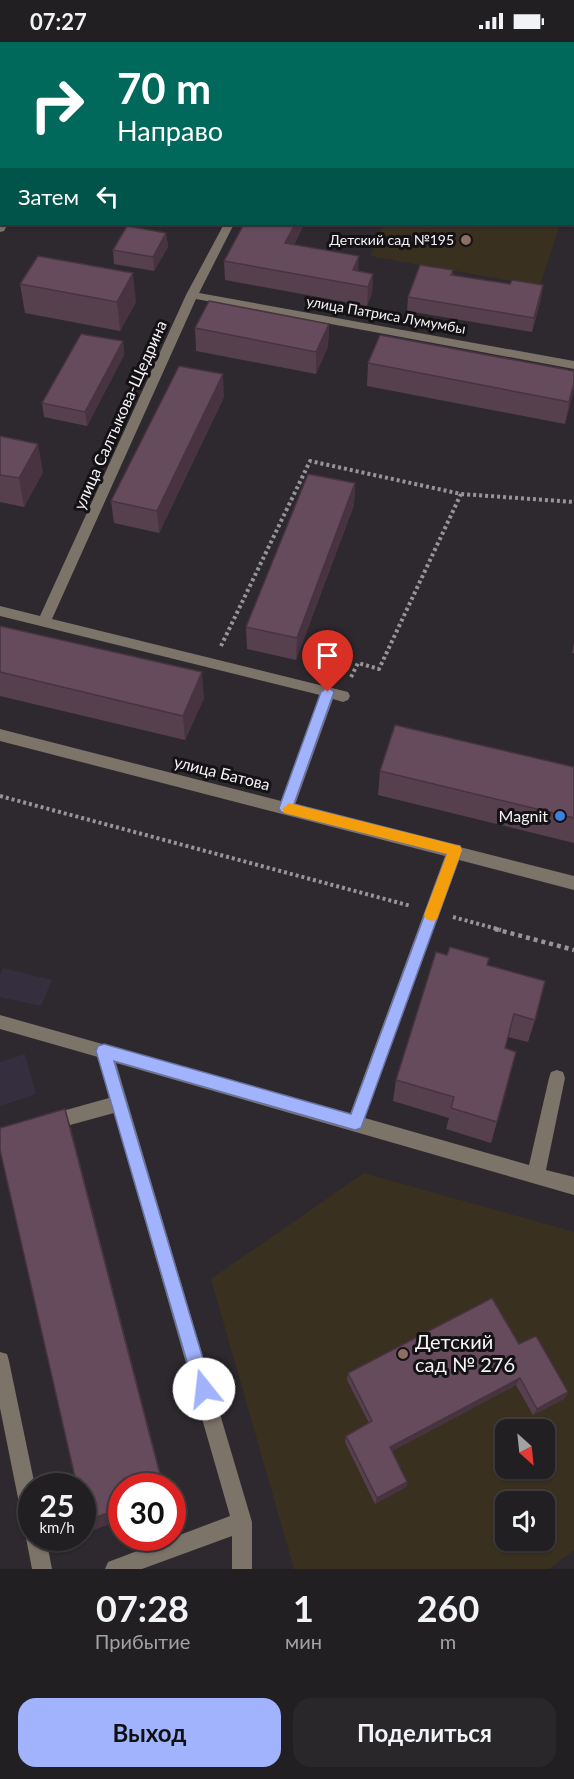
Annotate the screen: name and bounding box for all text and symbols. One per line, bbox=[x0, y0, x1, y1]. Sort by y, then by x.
text: 07:27 bbox=[30, 8, 87, 35]
text: 70 m bbox=[117, 63, 211, 113]
icon: right bbox=[18, 66, 96, 144]
text: Направо bbox=[117, 114, 223, 147]
icon: left bbox=[91, 180, 124, 213]
text: Затем bbox=[18, 183, 79, 210]
place label: Детский сад №195 bbox=[329, 231, 454, 248]
marker: Детский сад №195 bbox=[459, 233, 473, 247]
street label: улица Патриса Лумумбы bbox=[305, 292, 467, 337]
street label: улица Салтыкова-Щедрина bbox=[69, 317, 170, 512]
pin bbox=[302, 630, 353, 692]
icon: arrive bbox=[311, 639, 344, 672]
street label: улица Батова bbox=[172, 751, 272, 794]
place label: Magnit bbox=[499, 806, 548, 825]
marker: Magnit bbox=[553, 809, 567, 823]
place label: Детский сад № 276 bbox=[415, 1329, 515, 1376]
marker: Детский сад № 276 bbox=[396, 1347, 410, 1361]
position arrow bbox=[172, 1357, 236, 1421]
north arrow bbox=[495, 1419, 555, 1479]
map controls bbox=[495, 1419, 555, 1551]
speed limit sign: 30 bbox=[108, 1473, 186, 1551]
text: 25 bbox=[40, 1487, 74, 1523]
button: sound bbox=[495, 1491, 555, 1551]
text: km/h bbox=[39, 1518, 75, 1536]
text: 07:28 bbox=[96, 1586, 189, 1630]
text: 1 bbox=[293, 1586, 314, 1630]
text: 260 bbox=[417, 1586, 479, 1630]
text: Прибытие bbox=[95, 1629, 190, 1653]
text: мин bbox=[285, 1629, 322, 1653]
text: m bbox=[440, 1629, 456, 1653]
button: Выход bbox=[18, 1698, 281, 1767]
button: Поделиться bbox=[293, 1698, 556, 1767]

